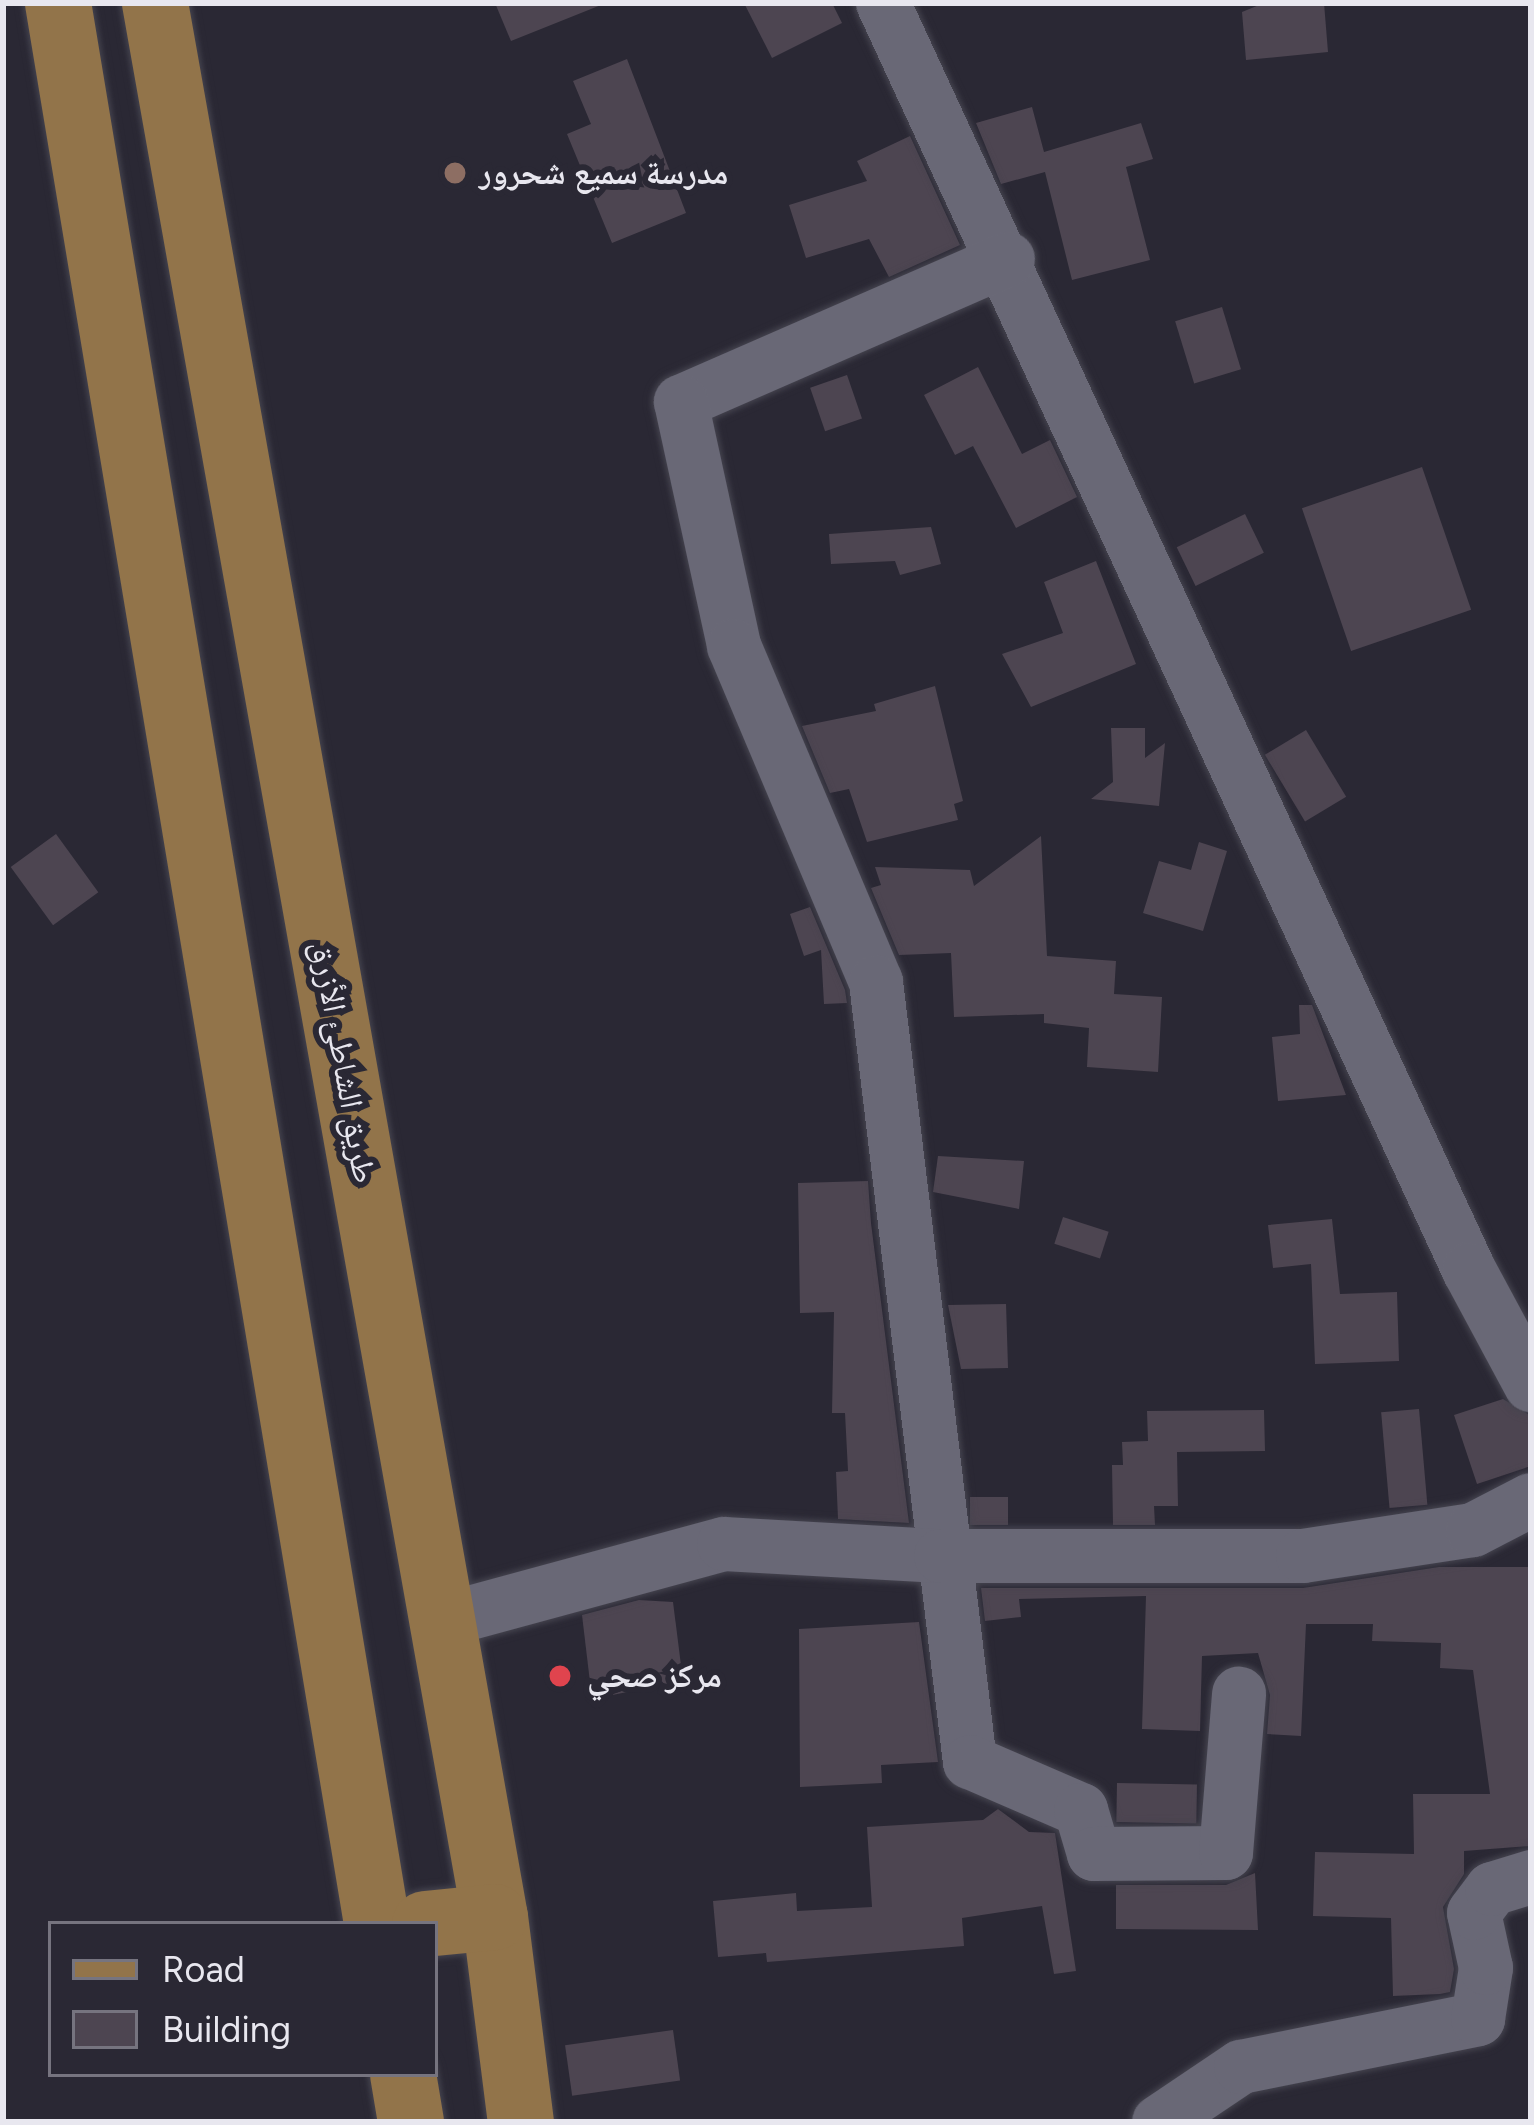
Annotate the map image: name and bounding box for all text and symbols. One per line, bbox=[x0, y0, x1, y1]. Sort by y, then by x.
place label: مدرسة سميع شحرور bbox=[479, 153, 728, 193]
marker: مدرسة سميع شحرور bbox=[442, 160, 468, 186]
street label: طريق الشاطئ الأزرق bbox=[303, 938, 385, 1186]
place label: مركز صحي bbox=[587, 1656, 722, 1696]
marker: مركز صحي bbox=[544, 1660, 576, 1692]
legend bbox=[48, 1921, 438, 2077]
text: Road bbox=[162, 1948, 245, 1991]
text: Building bbox=[162, 2008, 291, 2051]

